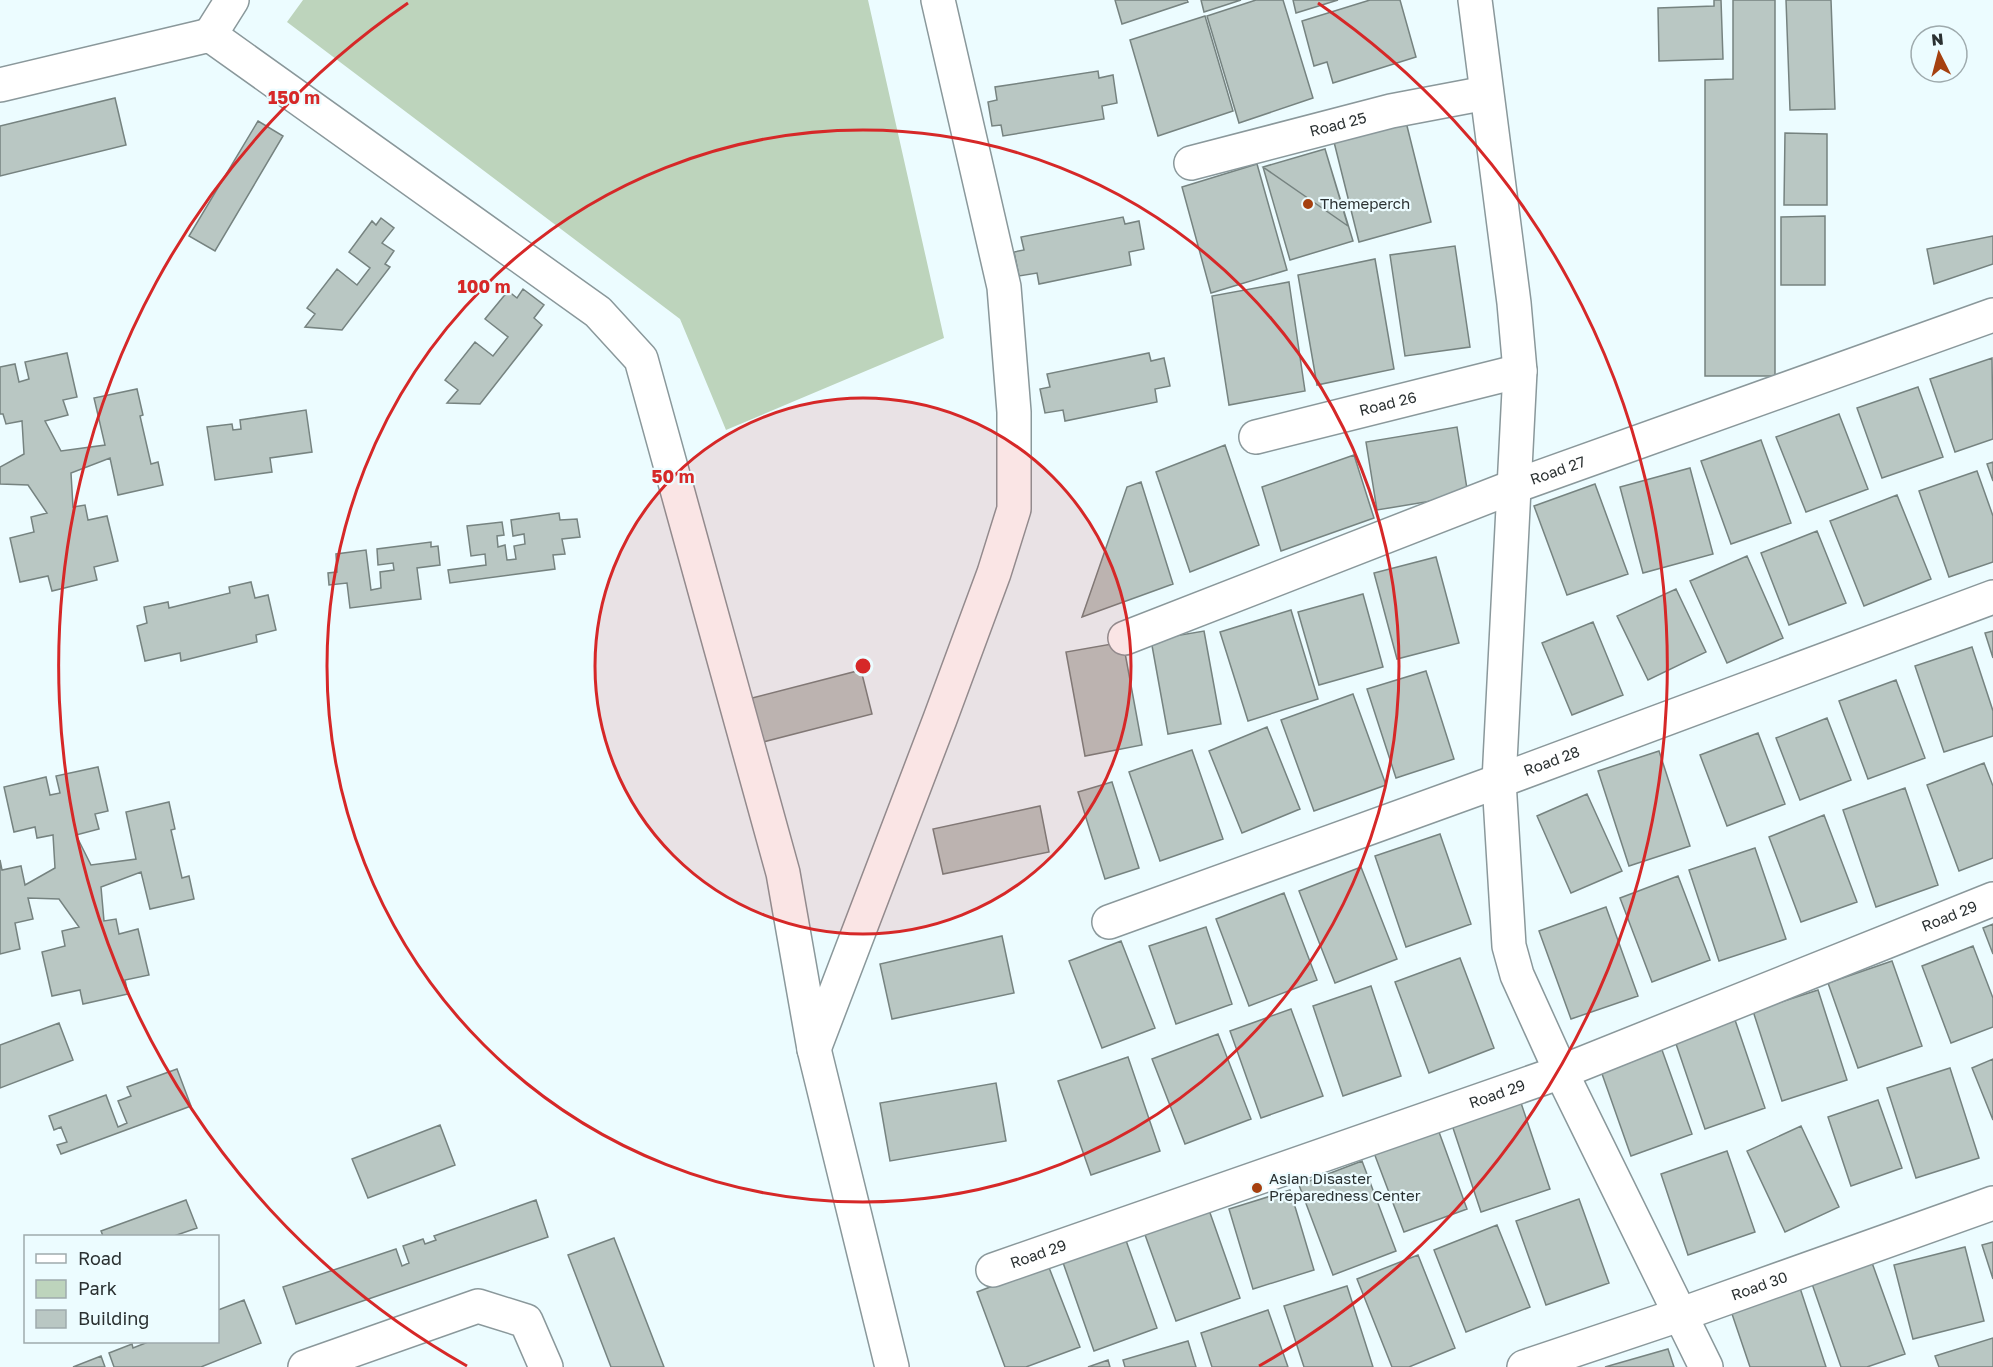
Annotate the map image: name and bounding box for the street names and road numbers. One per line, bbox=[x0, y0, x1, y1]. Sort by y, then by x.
street label: Road 25 bbox=[1308, 108, 1368, 140]
street label: Road 26 bbox=[1357, 387, 1418, 419]
street label: Road 27 bbox=[1527, 452, 1587, 488]
street label: Road 28 bbox=[1521, 742, 1582, 779]
street label: Road 29 bbox=[1919, 896, 1980, 935]
street label: Road 29 bbox=[1466, 1075, 1527, 1111]
street label: Road 29 bbox=[1007, 1235, 1069, 1271]
street label: Road 30 bbox=[1729, 1267, 1790, 1304]

